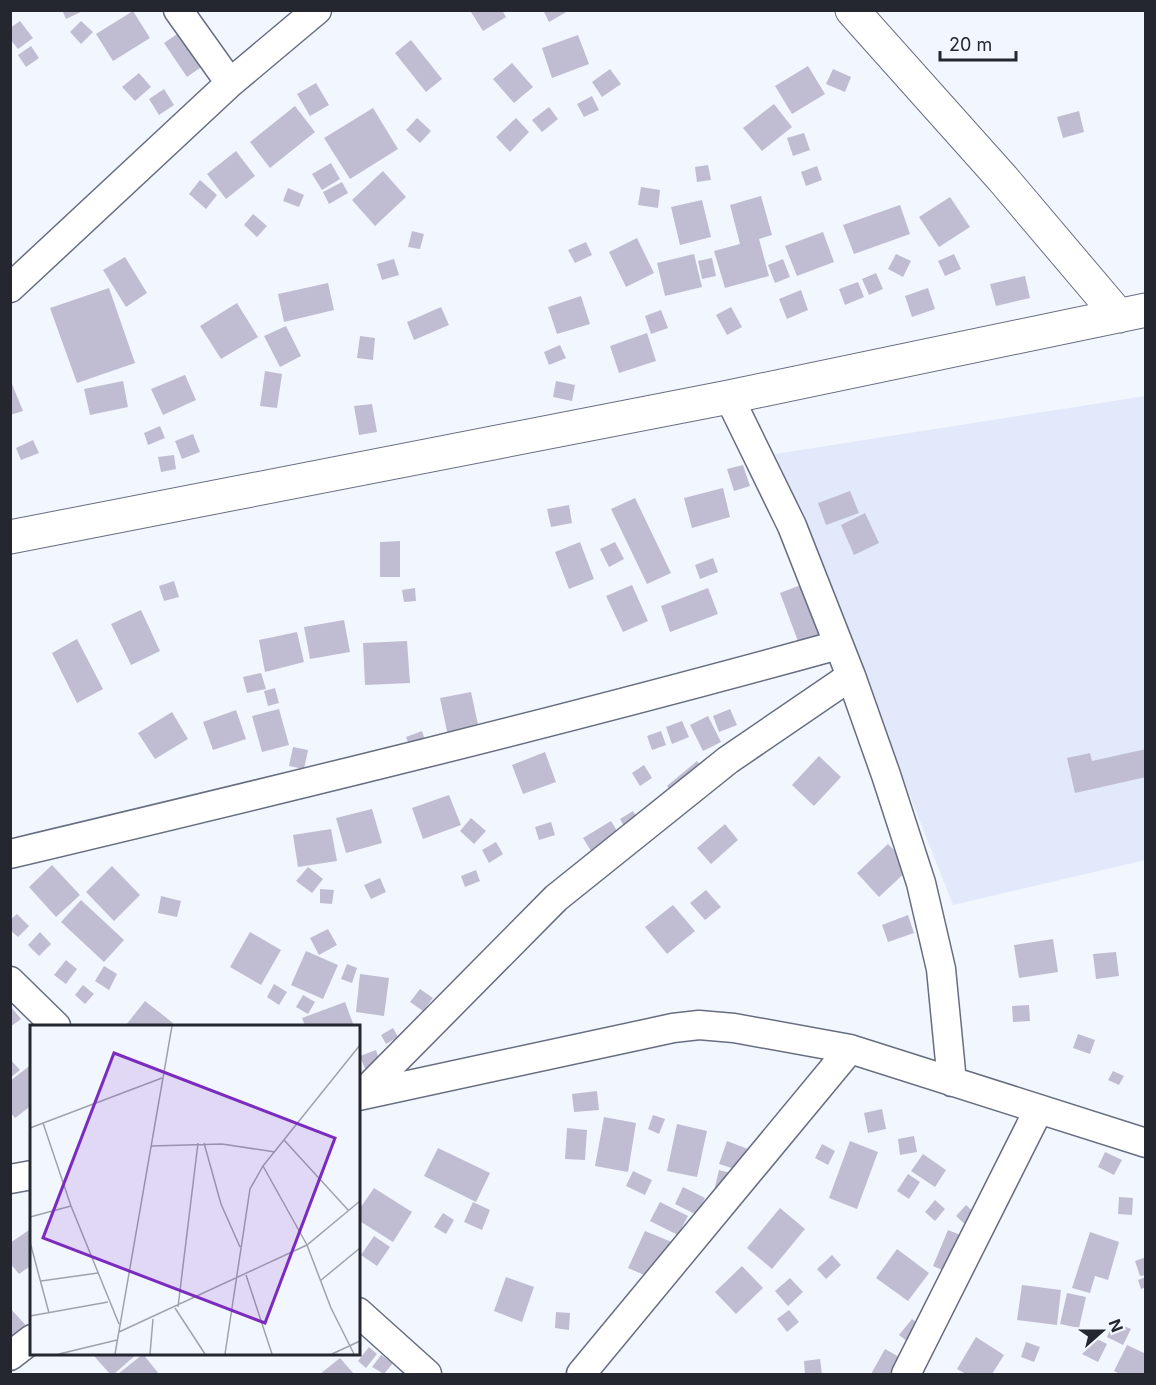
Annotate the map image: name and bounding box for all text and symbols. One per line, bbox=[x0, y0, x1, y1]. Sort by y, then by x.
scale bar bbox=[940, 24, 1016, 62]
text: 20 m bbox=[949, 34, 992, 55]
inset map bbox=[30, 1025, 360, 1355]
north arrow bbox=[1072, 1301, 1132, 1361]
text: N bbox=[1104, 1316, 1128, 1335]

